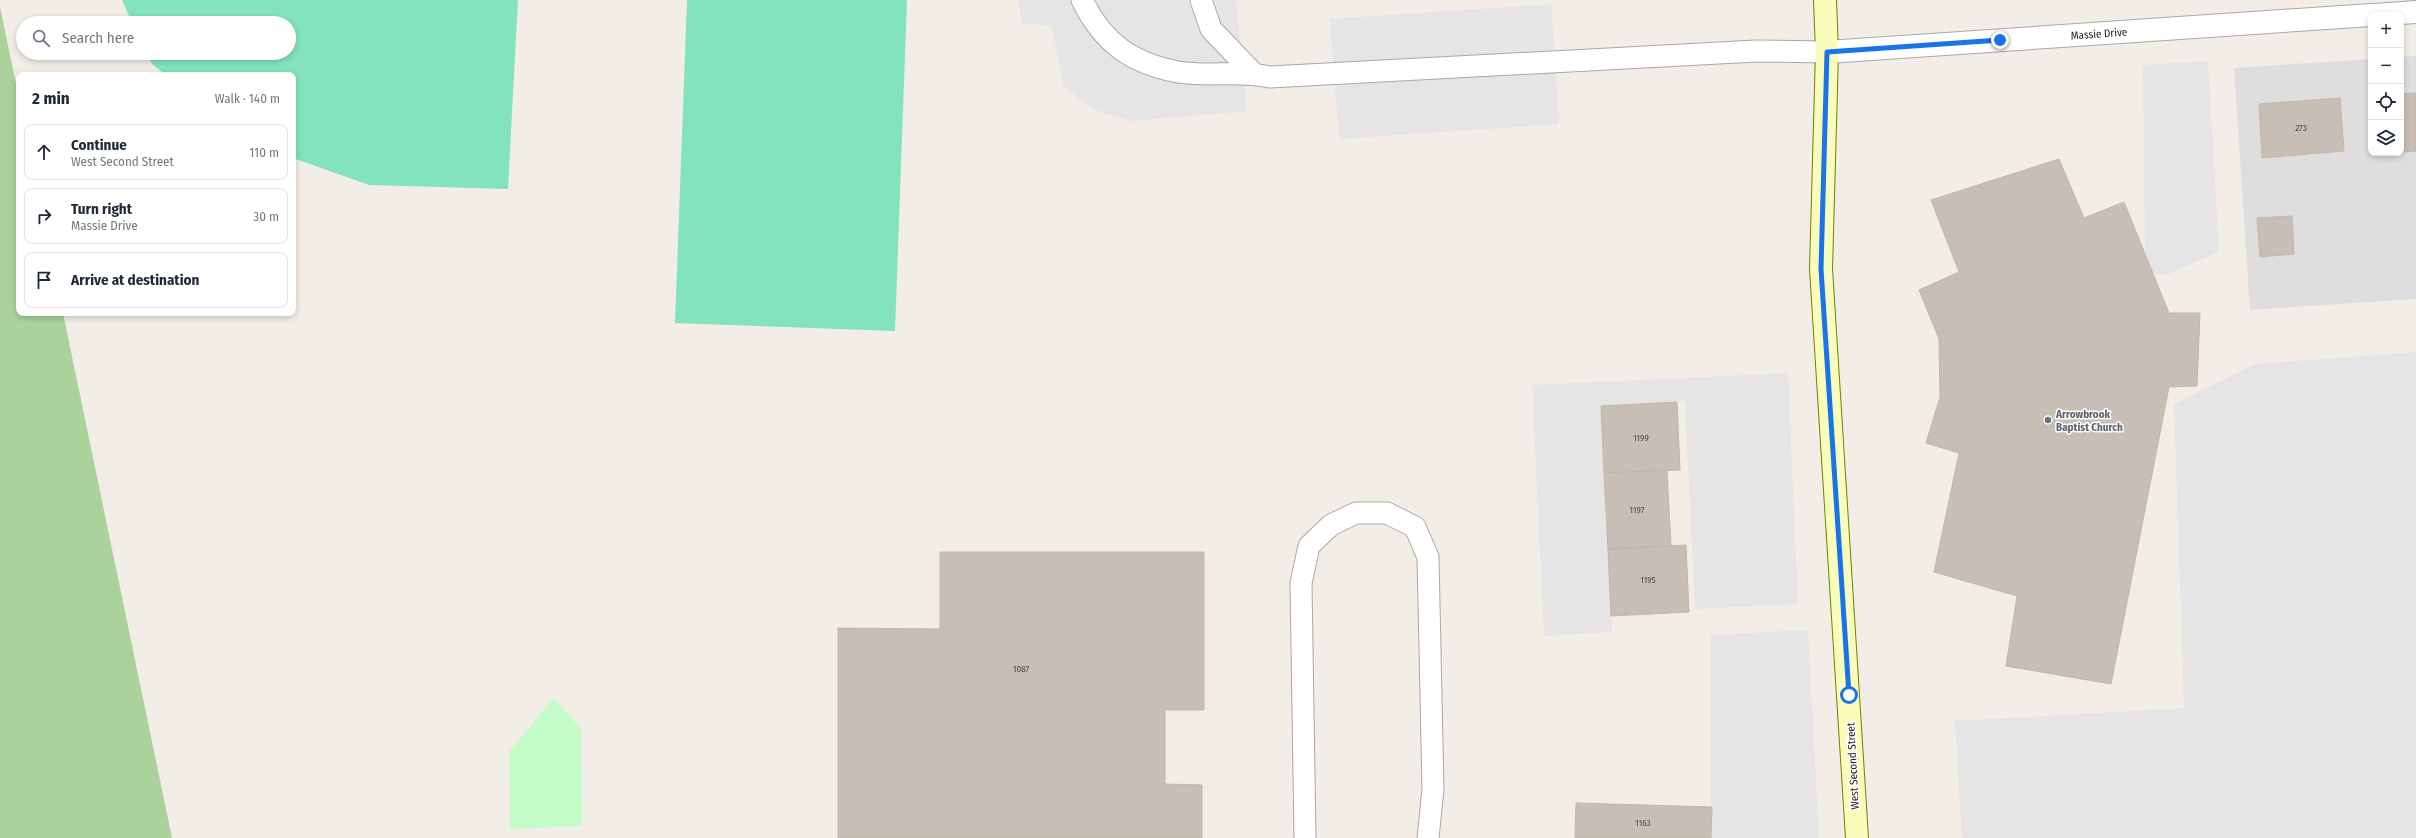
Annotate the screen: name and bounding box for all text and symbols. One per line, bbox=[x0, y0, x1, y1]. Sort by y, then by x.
map controls bbox=[2368, 12, 2404, 156]
button: + bbox=[2368, 12, 2404, 48]
search box bbox=[16, 16, 296, 60]
street label: Massie Drive bbox=[2070, 26, 2128, 42]
icon: search bbox=[30, 27, 52, 49]
text: Search here bbox=[62, 29, 134, 47]
route end bbox=[1991, 31, 2009, 49]
button: − bbox=[2368, 48, 2404, 84]
button: locate bbox=[2368, 84, 2404, 120]
text: 2 min bbox=[32, 88, 70, 109]
text: Walk · 140 m bbox=[215, 91, 280, 106]
button: layers bbox=[2368, 120, 2404, 156]
house number: 273 bbox=[2295, 123, 2307, 133]
text: Continue bbox=[71, 136, 127, 154]
icon: ahead bbox=[33, 141, 55, 163]
text: 110 m bbox=[249, 145, 279, 160]
text: West Second Street bbox=[71, 154, 174, 169]
text: Turn right bbox=[71, 200, 132, 218]
icon: right bbox=[33, 205, 55, 227]
text: 30 m bbox=[253, 209, 279, 224]
text: Massie Drive bbox=[71, 218, 138, 233]
icon: arrive bbox=[33, 269, 55, 291]
text: Arrive at destination bbox=[71, 271, 199, 289]
place label: Arrowbrook Baptist Church bbox=[2055, 408, 2123, 434]
marker: Arrowbrook Baptist Church bbox=[2043, 415, 2053, 425]
house number: 1199 bbox=[1633, 433, 1649, 443]
house number: 1197 bbox=[1630, 505, 1645, 515]
house number: 1195 bbox=[1640, 575, 1656, 585]
house number: 1087 bbox=[1013, 664, 1029, 674]
route start bbox=[1840, 686, 1858, 704]
street label: West Second Street bbox=[1844, 722, 1862, 810]
house number: 1163 bbox=[1635, 818, 1651, 828]

